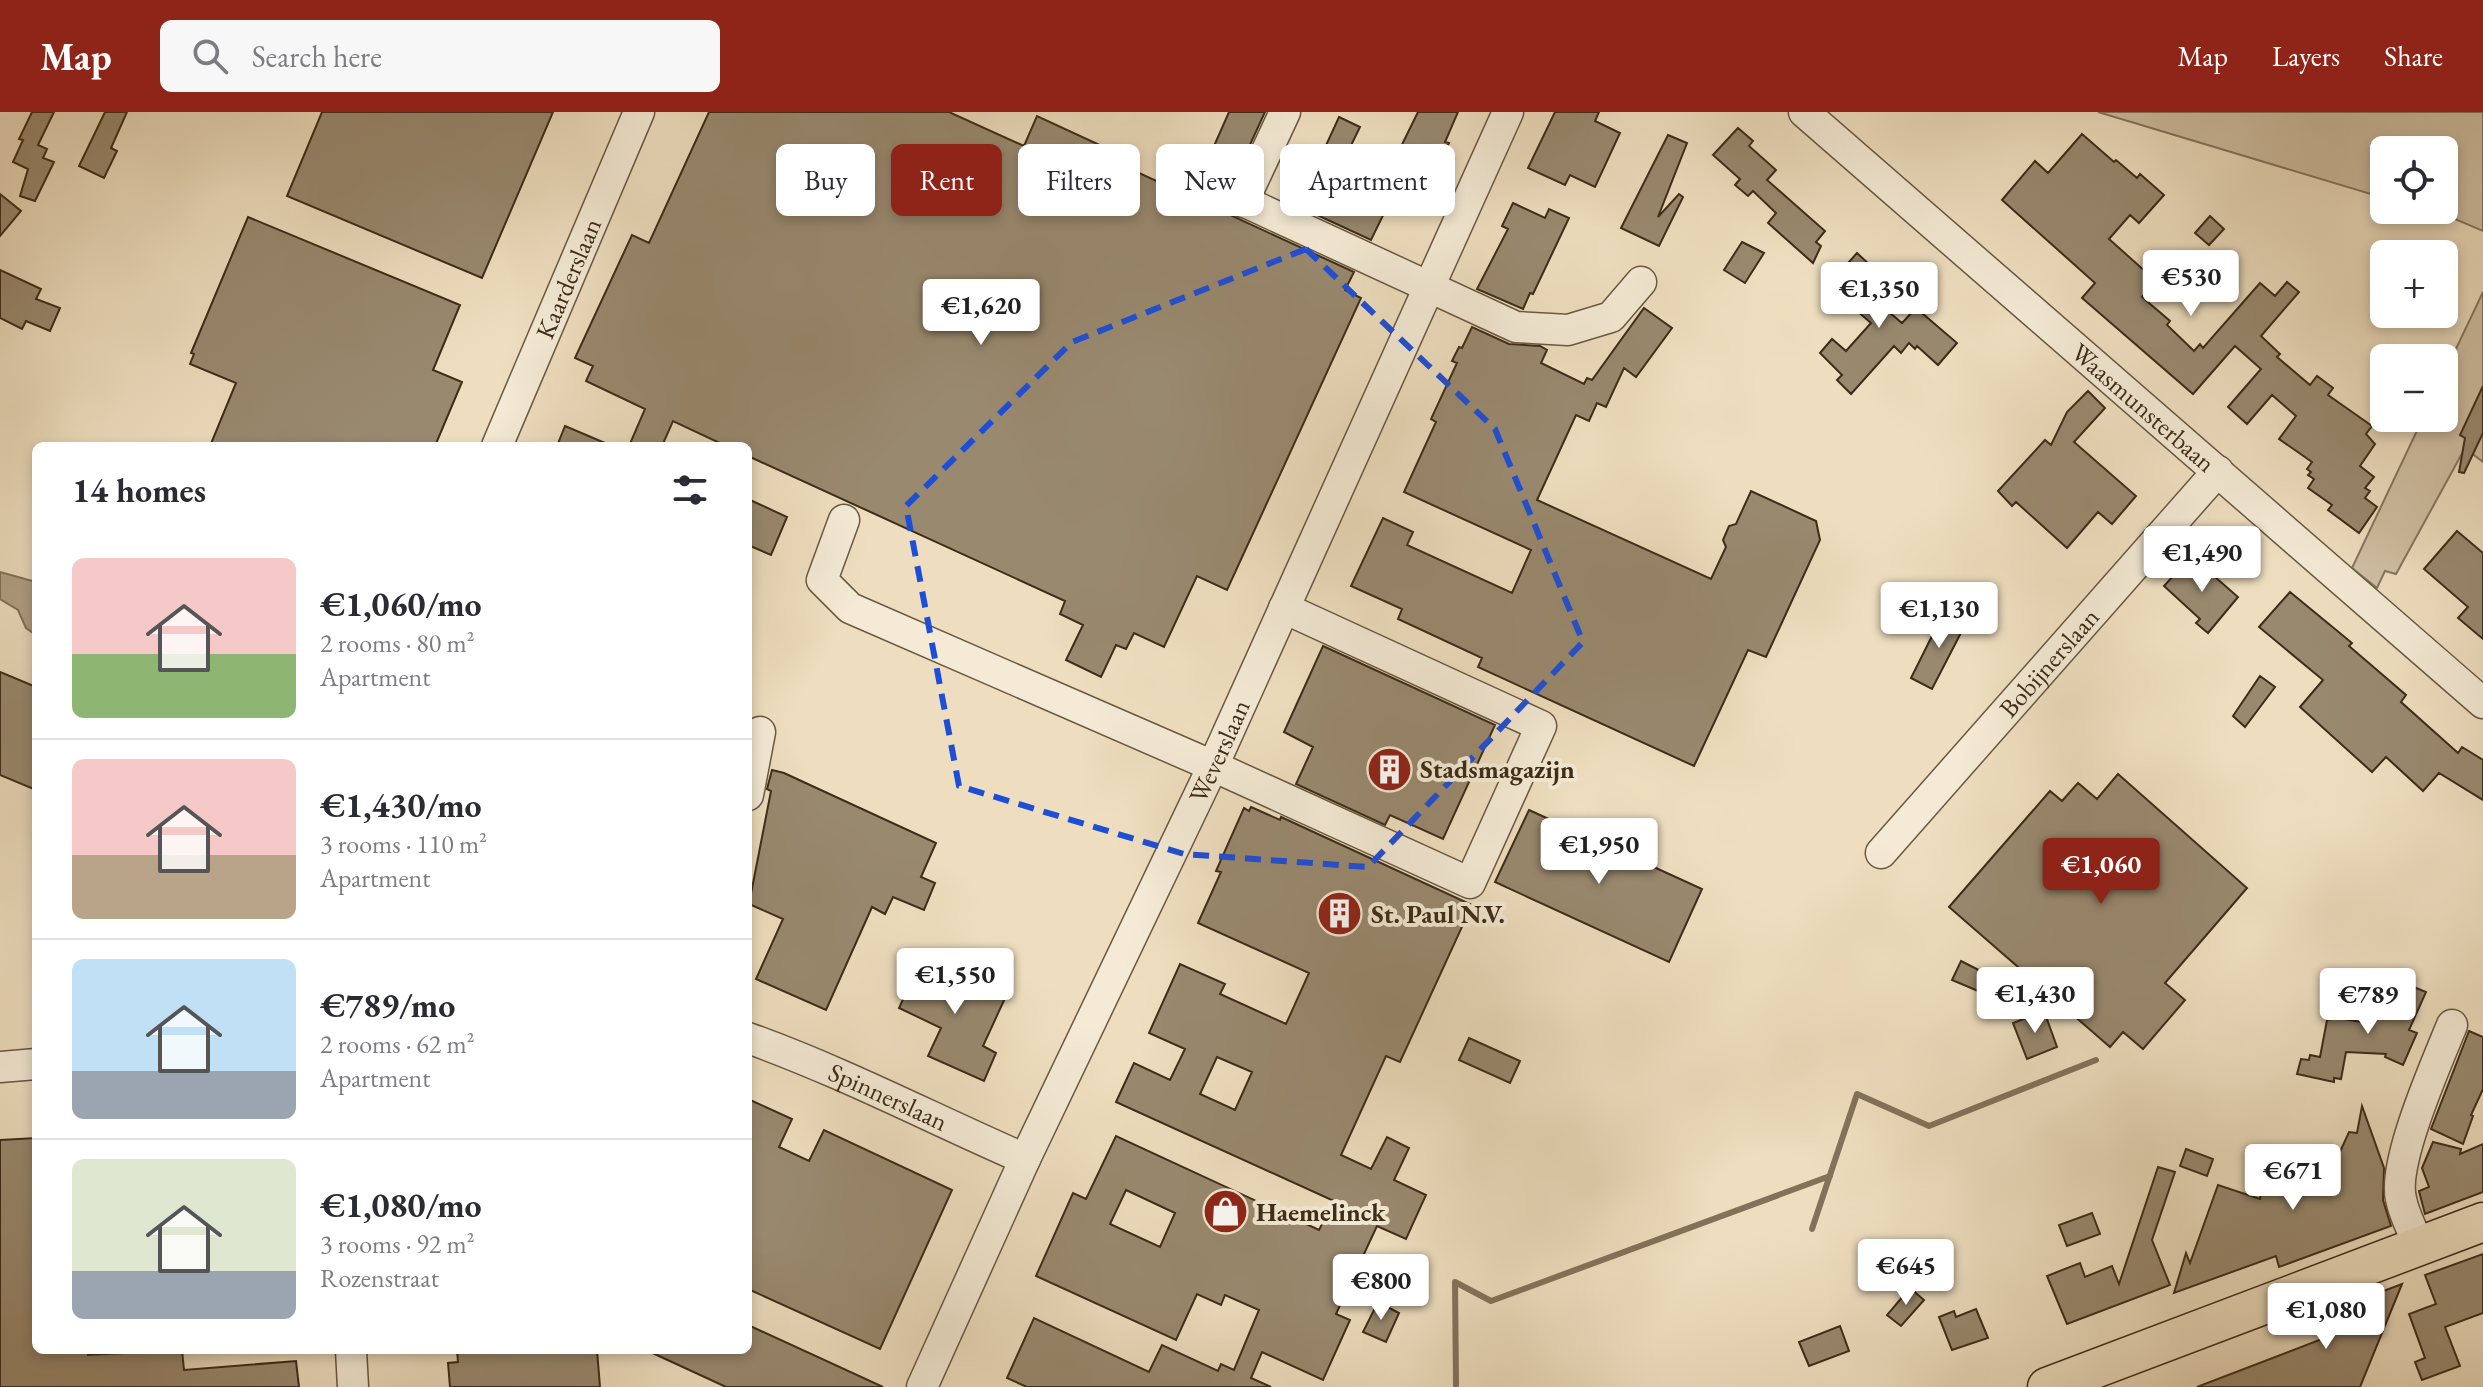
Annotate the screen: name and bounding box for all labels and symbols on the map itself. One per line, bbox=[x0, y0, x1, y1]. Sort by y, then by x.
street label: Kaarderslaan bbox=[527, 213, 609, 344]
pin: €530 bbox=[2144, 250, 2238, 318]
pin: €1,350 bbox=[1814, 262, 1944, 330]
pin: €1,620 bbox=[916, 279, 1046, 347]
street label: Waasmunsterbaan bbox=[2064, 335, 2223, 480]
pin: €1,490 bbox=[2137, 526, 2267, 594]
pin: €1,130 bbox=[1874, 582, 2004, 650]
street label: Bobijnerslaan bbox=[1991, 600, 2107, 725]
street label: Weverslaan bbox=[1181, 694, 1258, 808]
building icon: Stadsmagazijn bbox=[1365, 745, 1413, 793]
place label: Stadsmagazijn bbox=[1420, 752, 1575, 786]
pin: €1,950 bbox=[1534, 818, 1664, 886]
pin: €1,060 bbox=[2036, 838, 2166, 906]
building icon: St. Paul N.V. bbox=[1316, 890, 1364, 938]
place label: St. Paul N.V. bbox=[1371, 897, 1505, 931]
pin: €1,550 bbox=[890, 948, 1020, 1016]
pin: €1,430 bbox=[1970, 967, 2100, 1035]
pin: €789 bbox=[2321, 968, 2415, 1036]
street label: Spinnerslaan bbox=[823, 1055, 953, 1139]
pin: €671 bbox=[2246, 1144, 2340, 1212]
shop icon: Haemelinck bbox=[1201, 1188, 1249, 1236]
place label: Haemelinck bbox=[1256, 1195, 1386, 1229]
pin: €645 bbox=[1859, 1239, 1953, 1307]
pin: €800 bbox=[1334, 1254, 1428, 1322]
pin: €1,080 bbox=[2261, 1283, 2391, 1351]

